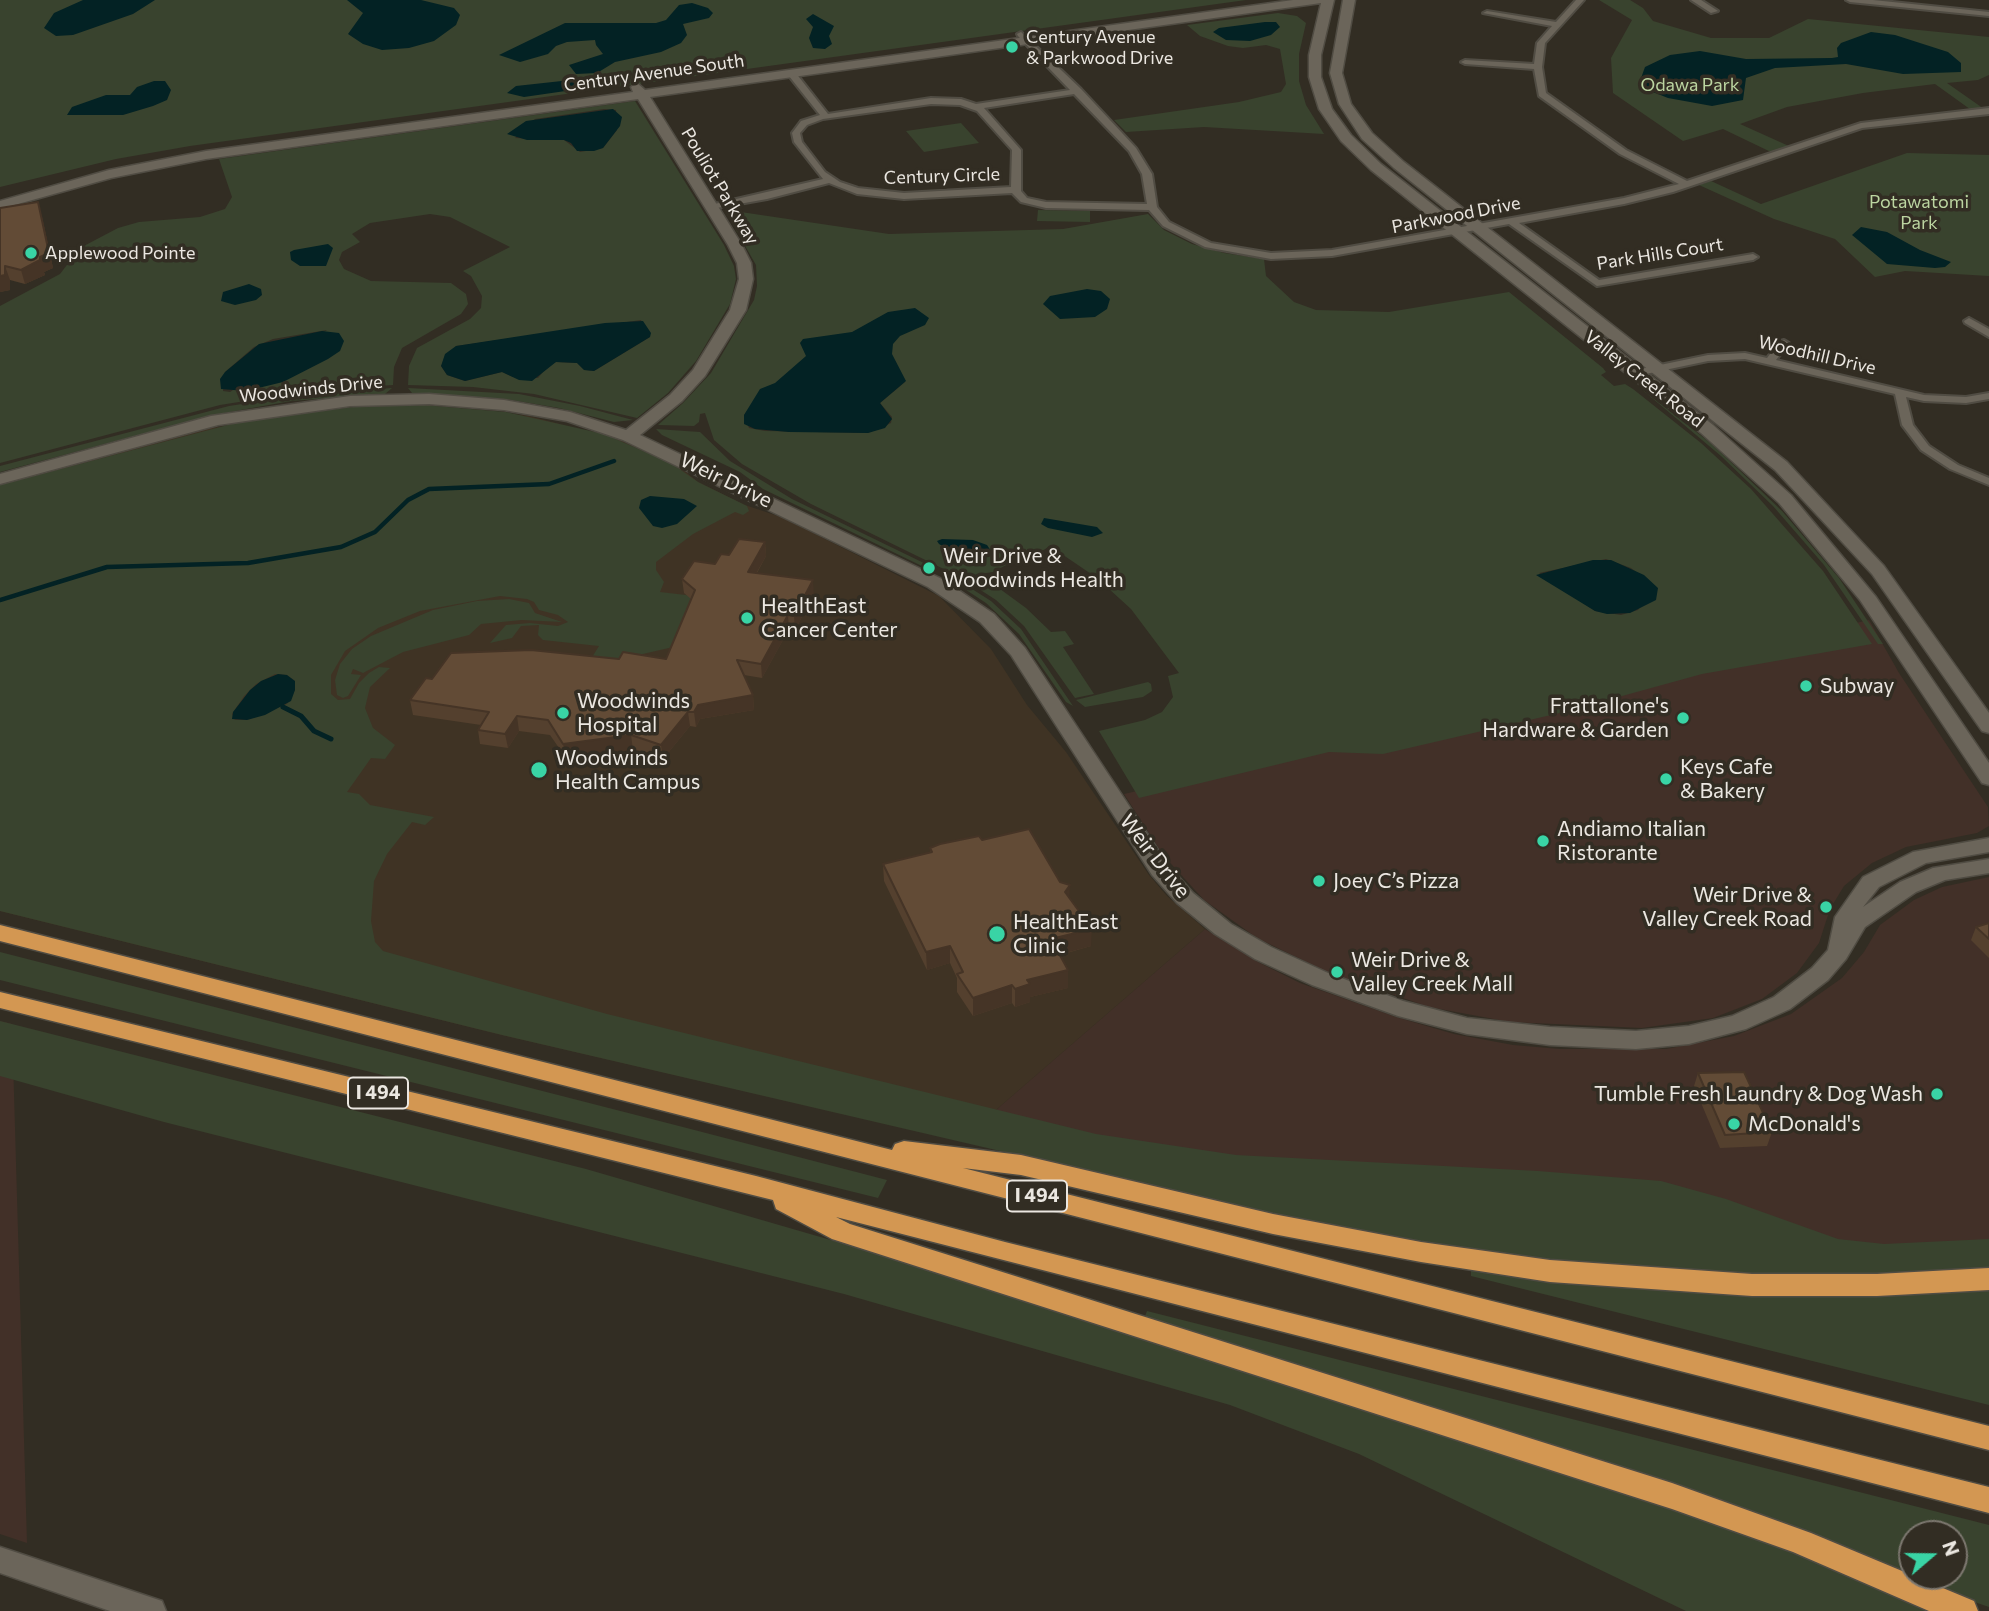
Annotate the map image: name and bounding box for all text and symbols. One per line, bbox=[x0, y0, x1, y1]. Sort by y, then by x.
place label: Century Avenue & Parkwood Drive bbox=[1026, 26, 1173, 68]
marker: Century Avenue & Parkwood Drive bbox=[1004, 39, 1020, 55]
street label: Century Avenue South bbox=[562, 50, 746, 96]
park label: Odawa Park bbox=[1640, 74, 1740, 96]
street label: Pouliot Parkway bbox=[677, 123, 763, 249]
street label: Century Circle bbox=[883, 163, 1001, 189]
park label: Potawatomi Park bbox=[1869, 191, 1969, 234]
street label: Parkwood Drive bbox=[1390, 192, 1522, 238]
street label: Park Hills Court bbox=[1595, 233, 1725, 275]
place label: Applewood Pointe bbox=[45, 242, 195, 264]
marker: Applewood Pointe bbox=[23, 245, 39, 261]
street label: Valley Creek Road bbox=[1580, 326, 1708, 432]
street label: Woodhill Drive bbox=[1756, 331, 1878, 379]
street label: Woodwinds Drive bbox=[238, 371, 384, 407]
street label: Weir Drive bbox=[676, 447, 776, 513]
place label: Weir Drive & Woodwinds Health bbox=[943, 543, 1124, 593]
marker: Weir Drive & Woodwinds Health bbox=[921, 560, 937, 576]
place label: HealthEast Cancer Center bbox=[761, 593, 898, 643]
marker: HealthEast Cancer Center bbox=[739, 610, 755, 626]
place label: Subway bbox=[1820, 673, 1894, 699]
marker: Subway bbox=[1798, 678, 1814, 694]
place label: Woodwinds Hospital bbox=[577, 688, 690, 738]
place label: Frattallone's Hardware & Garden bbox=[1482, 693, 1669, 743]
marker: Woodwinds Hospital bbox=[555, 705, 571, 721]
marker: Frattallone's Hardware & Garden bbox=[1675, 710, 1691, 726]
place label: Woodwinds Health Campus bbox=[555, 745, 700, 795]
place label: Keys Cafe & Bakery bbox=[1680, 754, 1773, 804]
marker: Woodwinds Health Campus bbox=[529, 760, 549, 780]
marker: Keys Cafe & Bakery bbox=[1658, 771, 1674, 787]
street label: Weir Drive bbox=[1114, 809, 1196, 903]
place label: Andiamo Italian Ristorante bbox=[1557, 816, 1706, 866]
marker: Andiamo Italian Ristorante bbox=[1535, 833, 1551, 849]
place label: Joey C’s Pizza bbox=[1333, 868, 1459, 894]
marker: Joey C’s Pizza bbox=[1311, 873, 1327, 889]
place label: Weir Drive & Valley Creek Road bbox=[1642, 882, 1812, 932]
marker: Weir Drive & Valley Creek Road bbox=[1818, 899, 1834, 915]
place label: HealthEast Clinic bbox=[1013, 909, 1118, 959]
marker: HealthEast Clinic bbox=[987, 924, 1007, 944]
place label: Weir Drive & Valley Creek Mall bbox=[1351, 947, 1513, 997]
marker: Weir Drive & Valley Creek Mall bbox=[1329, 964, 1345, 980]
road number: I 494 bbox=[348, 1078, 408, 1108]
place label: Tumble Fresh Laundry & Dog Wash bbox=[1594, 1081, 1923, 1107]
marker: Tumble Fresh Laundry & Dog Wash bbox=[1929, 1086, 1945, 1102]
place label: McDonald's bbox=[1748, 1111, 1861, 1137]
marker: McDonald's bbox=[1726, 1116, 1742, 1132]
road number: I 494 bbox=[1007, 1180, 1067, 1212]
north arrow bbox=[1898, 1520, 1968, 1590]
text: N bbox=[1938, 1538, 1965, 1559]

